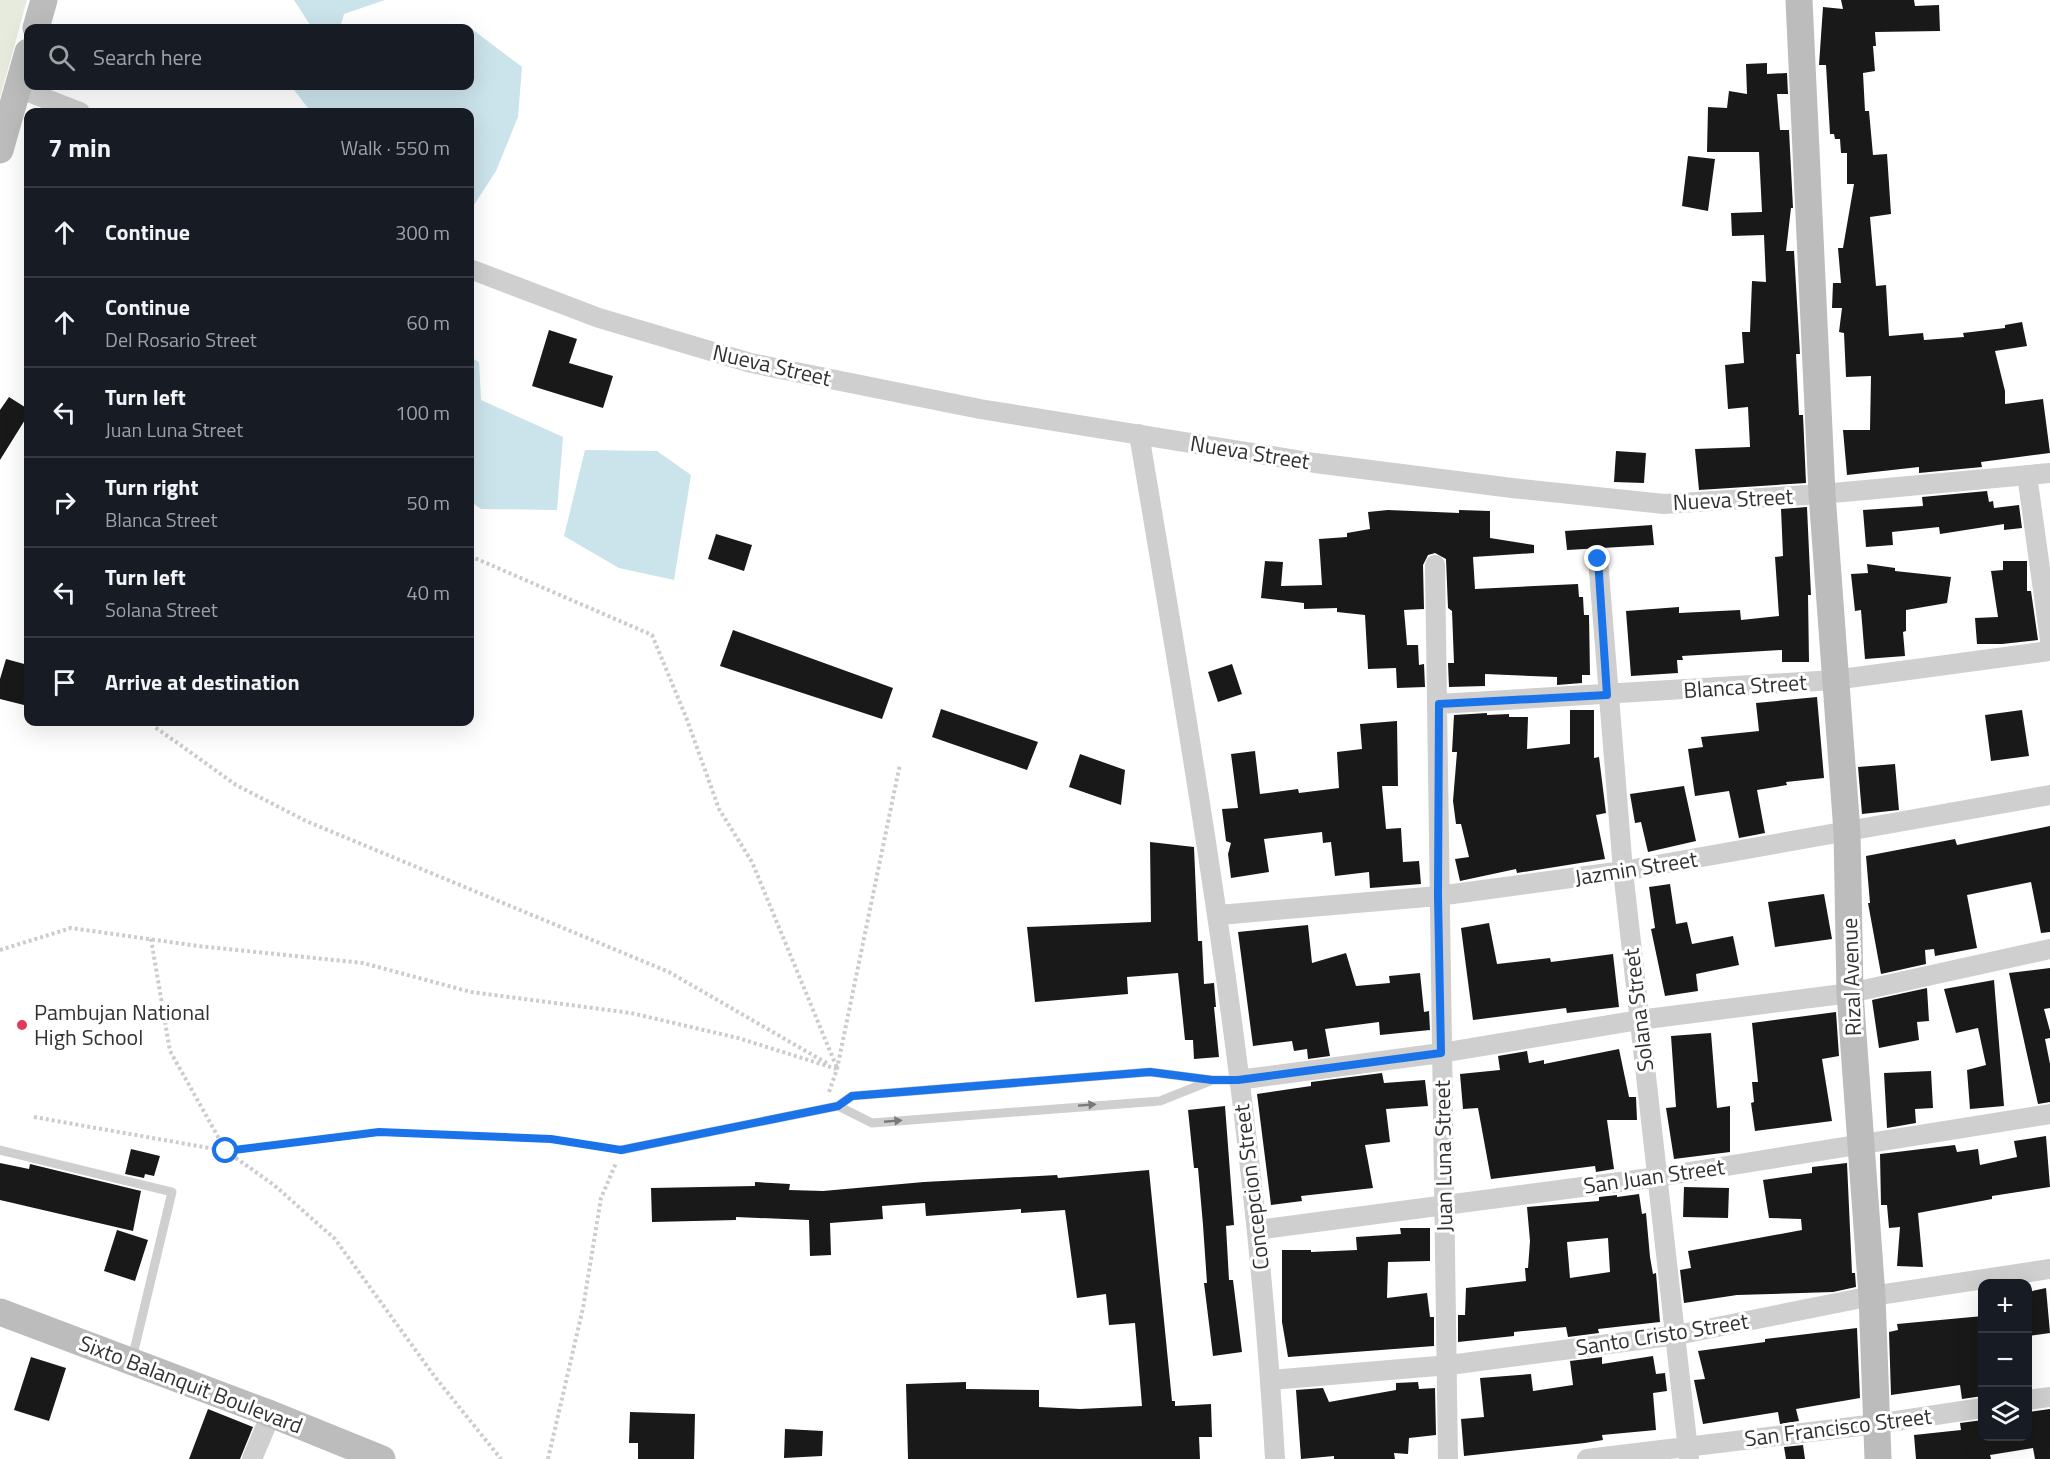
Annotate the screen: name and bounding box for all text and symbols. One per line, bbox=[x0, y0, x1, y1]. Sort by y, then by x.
search box bbox=[24, 24, 474, 90]
text: Search here bbox=[93, 40, 202, 74]
icon: search bbox=[45, 41, 78, 74]
text: 7 min bbox=[48, 128, 111, 167]
text: Walk · 550 m bbox=[341, 132, 450, 163]
text: Continue bbox=[105, 215, 190, 249]
icon: ahead bbox=[48, 216, 81, 249]
text: 300 m bbox=[395, 217, 450, 248]
text: Continue bbox=[105, 290, 190, 324]
icon: ahead bbox=[48, 306, 81, 339]
text: 60 m bbox=[406, 307, 450, 338]
text: Del Rosario Street bbox=[105, 324, 257, 355]
street label: Nueva Street bbox=[709, 335, 835, 395]
text: Turn left bbox=[105, 380, 186, 414]
icon: left bbox=[48, 396, 81, 429]
text: 100 m bbox=[395, 397, 450, 428]
text: Juan Luna Street bbox=[105, 414, 243, 445]
street label: Nueva Street bbox=[1188, 426, 1312, 478]
text: Turn right bbox=[105, 470, 199, 504]
street label: Nueva Street bbox=[1672, 479, 1794, 519]
icon: right bbox=[48, 486, 81, 519]
text: 50 m bbox=[406, 487, 450, 518]
text: Blanca Street bbox=[105, 504, 217, 535]
route end bbox=[1584, 545, 1610, 571]
text: Turn left bbox=[105, 560, 186, 594]
icon: left bbox=[48, 576, 81, 609]
text: 40 m bbox=[406, 577, 450, 608]
text: Solana Street bbox=[105, 594, 218, 625]
text: Arrive at destination bbox=[105, 665, 300, 699]
street label: Blanca Street bbox=[1682, 665, 1808, 707]
icon: arrive bbox=[48, 666, 81, 699]
street label: Jazmin Street bbox=[1572, 841, 1700, 894]
street label: Rizal Avenue bbox=[1832, 917, 1870, 1037]
street label: Solana Street bbox=[1614, 946, 1662, 1074]
place label: Pambujan National High School bbox=[34, 995, 210, 1054]
marker: Pambujan National High School bbox=[15, 1018, 29, 1032]
street label: Juan Luna Street bbox=[1425, 1079, 1461, 1232]
one-way arrow bbox=[1078, 1101, 1097, 1110]
street label: Concepcion Street bbox=[1224, 1102, 1278, 1272]
one-way arrow bbox=[883, 1116, 902, 1126]
route start bbox=[212, 1137, 238, 1163]
street label: San Juan Street bbox=[1581, 1149, 1727, 1203]
map controls bbox=[1978, 1279, 2032, 1441]
button: + bbox=[1978, 1279, 2032, 1333]
street label: Santo Cristo Street bbox=[1573, 1304, 1751, 1364]
street label: Sixto Balanquit Boulevard bbox=[74, 1326, 308, 1442]
button: − bbox=[1978, 1333, 2032, 1387]
button: layers bbox=[1978, 1387, 2032, 1441]
street label: San Francisco Street bbox=[1742, 1399, 1934, 1455]

